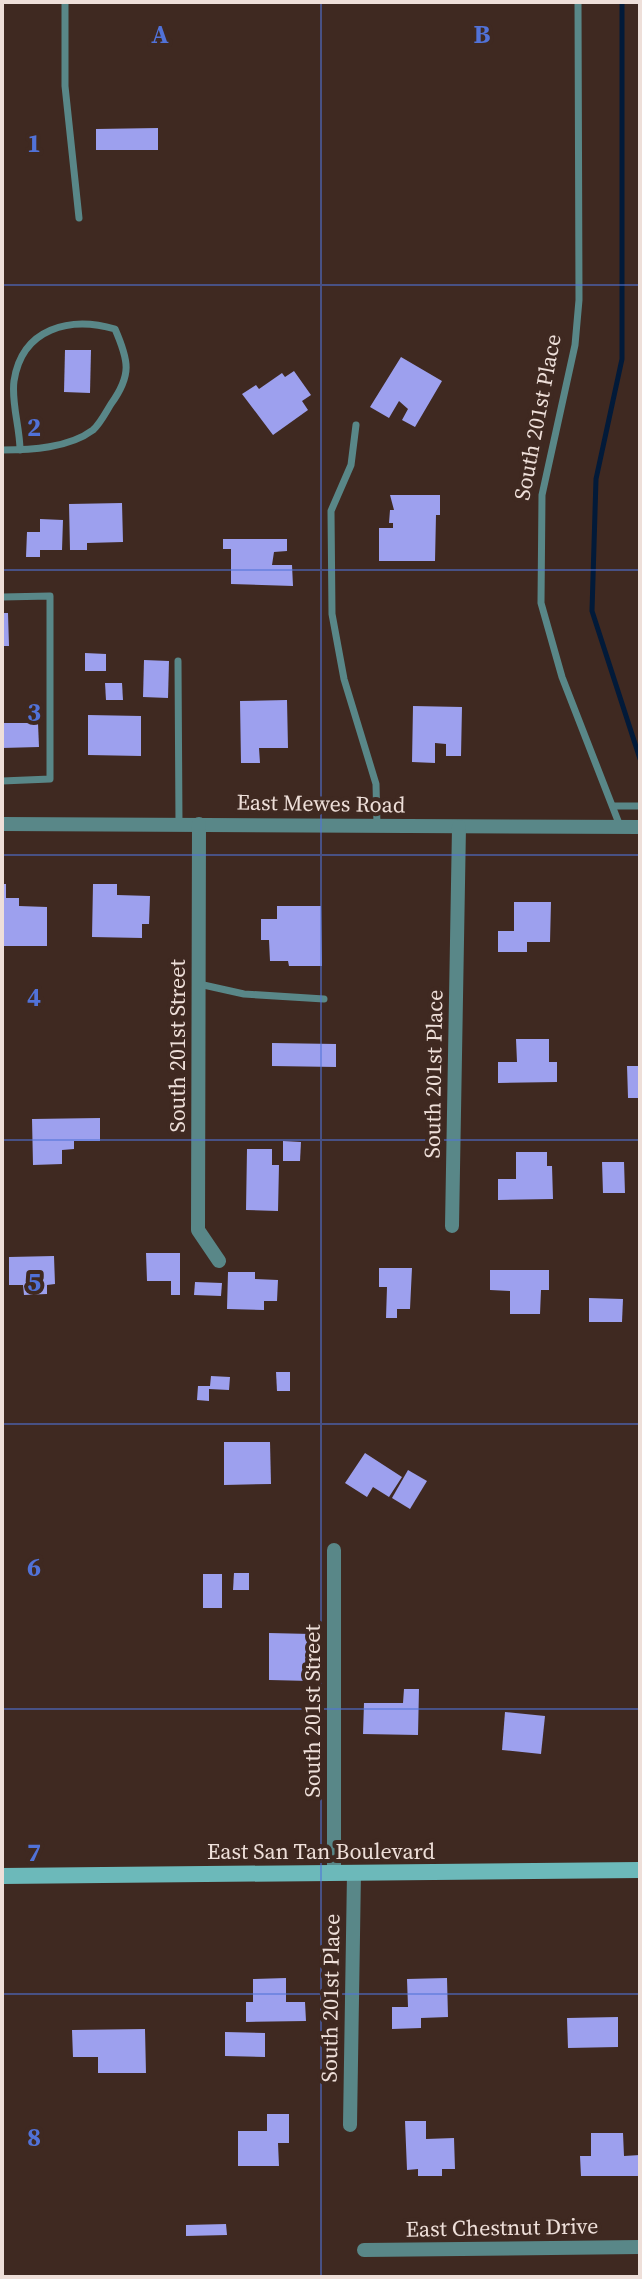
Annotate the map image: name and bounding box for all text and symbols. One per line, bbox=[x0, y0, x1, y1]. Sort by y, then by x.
text: A bbox=[151, 16, 169, 52]
text: B bbox=[474, 16, 491, 52]
text: 1 bbox=[27, 125, 41, 161]
street label: South 201st Place bbox=[506, 331, 568, 503]
text: 2 bbox=[27, 409, 41, 445]
text: 3 bbox=[27, 694, 41, 730]
street label: East Mewes Road bbox=[236, 787, 406, 819]
street label: South 201st Street bbox=[162, 959, 192, 1133]
text: 4 bbox=[27, 979, 41, 1015]
street label: South 201st Place bbox=[417, 989, 449, 1159]
text: 5 bbox=[27, 1264, 41, 1300]
text: 6 bbox=[27, 1549, 41, 1585]
street label: South 201st Street bbox=[297, 1624, 327, 1798]
text: 7 bbox=[27, 1834, 41, 1870]
street label: East San Tan Boulevard bbox=[207, 1836, 436, 1866]
street label: South 201st Place bbox=[314, 1913, 346, 2083]
text: 8 bbox=[27, 2119, 41, 2155]
street label: East Chestnut Drive bbox=[405, 2210, 599, 2244]

